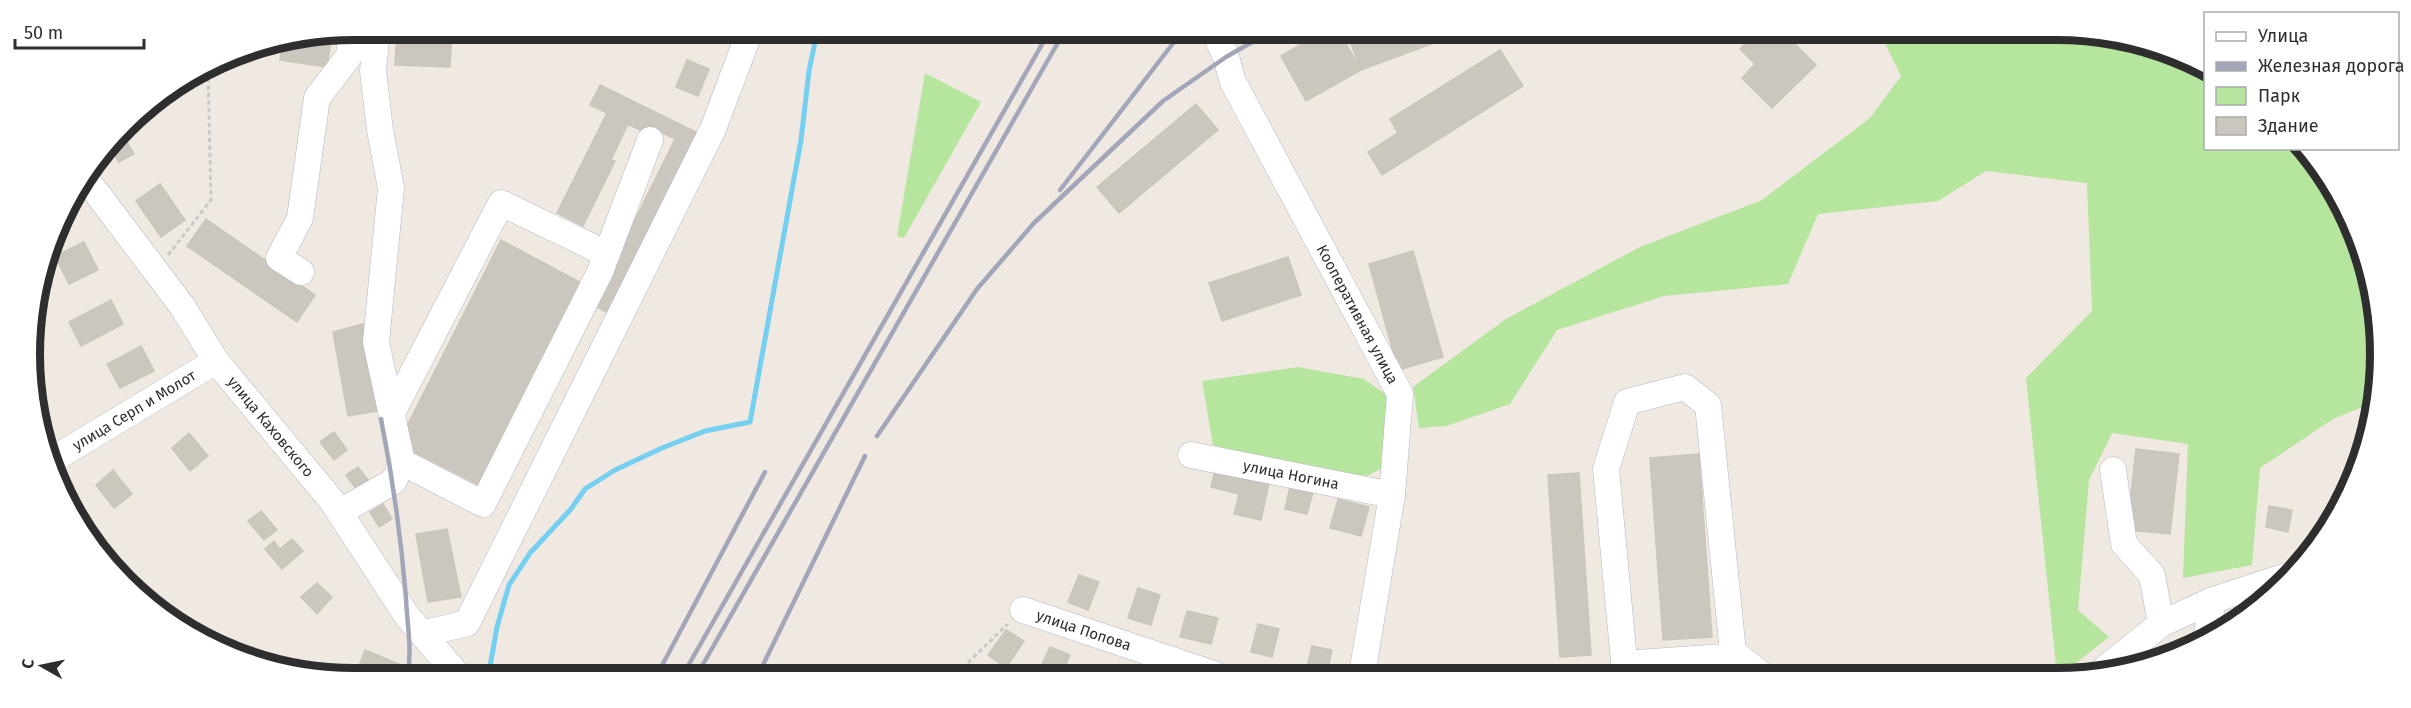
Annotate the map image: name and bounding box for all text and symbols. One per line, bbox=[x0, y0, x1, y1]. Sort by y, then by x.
scale bar bbox=[15, 12, 144, 50]
legend bbox=[2204, 12, 2399, 150]
text: 50 m bbox=[24, 22, 63, 44]
text: Улица bbox=[2258, 25, 2308, 47]
text: Железная дорога bbox=[2258, 55, 2405, 77]
text: Парк bbox=[2258, 85, 2301, 107]
text: Здание bbox=[2258, 115, 2319, 137]
street label: Кооперативная улица bbox=[1313, 242, 1402, 387]
street label: улица Серп и Молот bbox=[69, 366, 199, 455]
street label: улица Каховского bbox=[224, 373, 318, 481]
street label: улица Ногина bbox=[1242, 457, 1341, 493]
street label: улица Попова bbox=[1034, 606, 1133, 655]
north arrow bbox=[12, 636, 72, 696]
text: С bbox=[18, 657, 38, 670]

